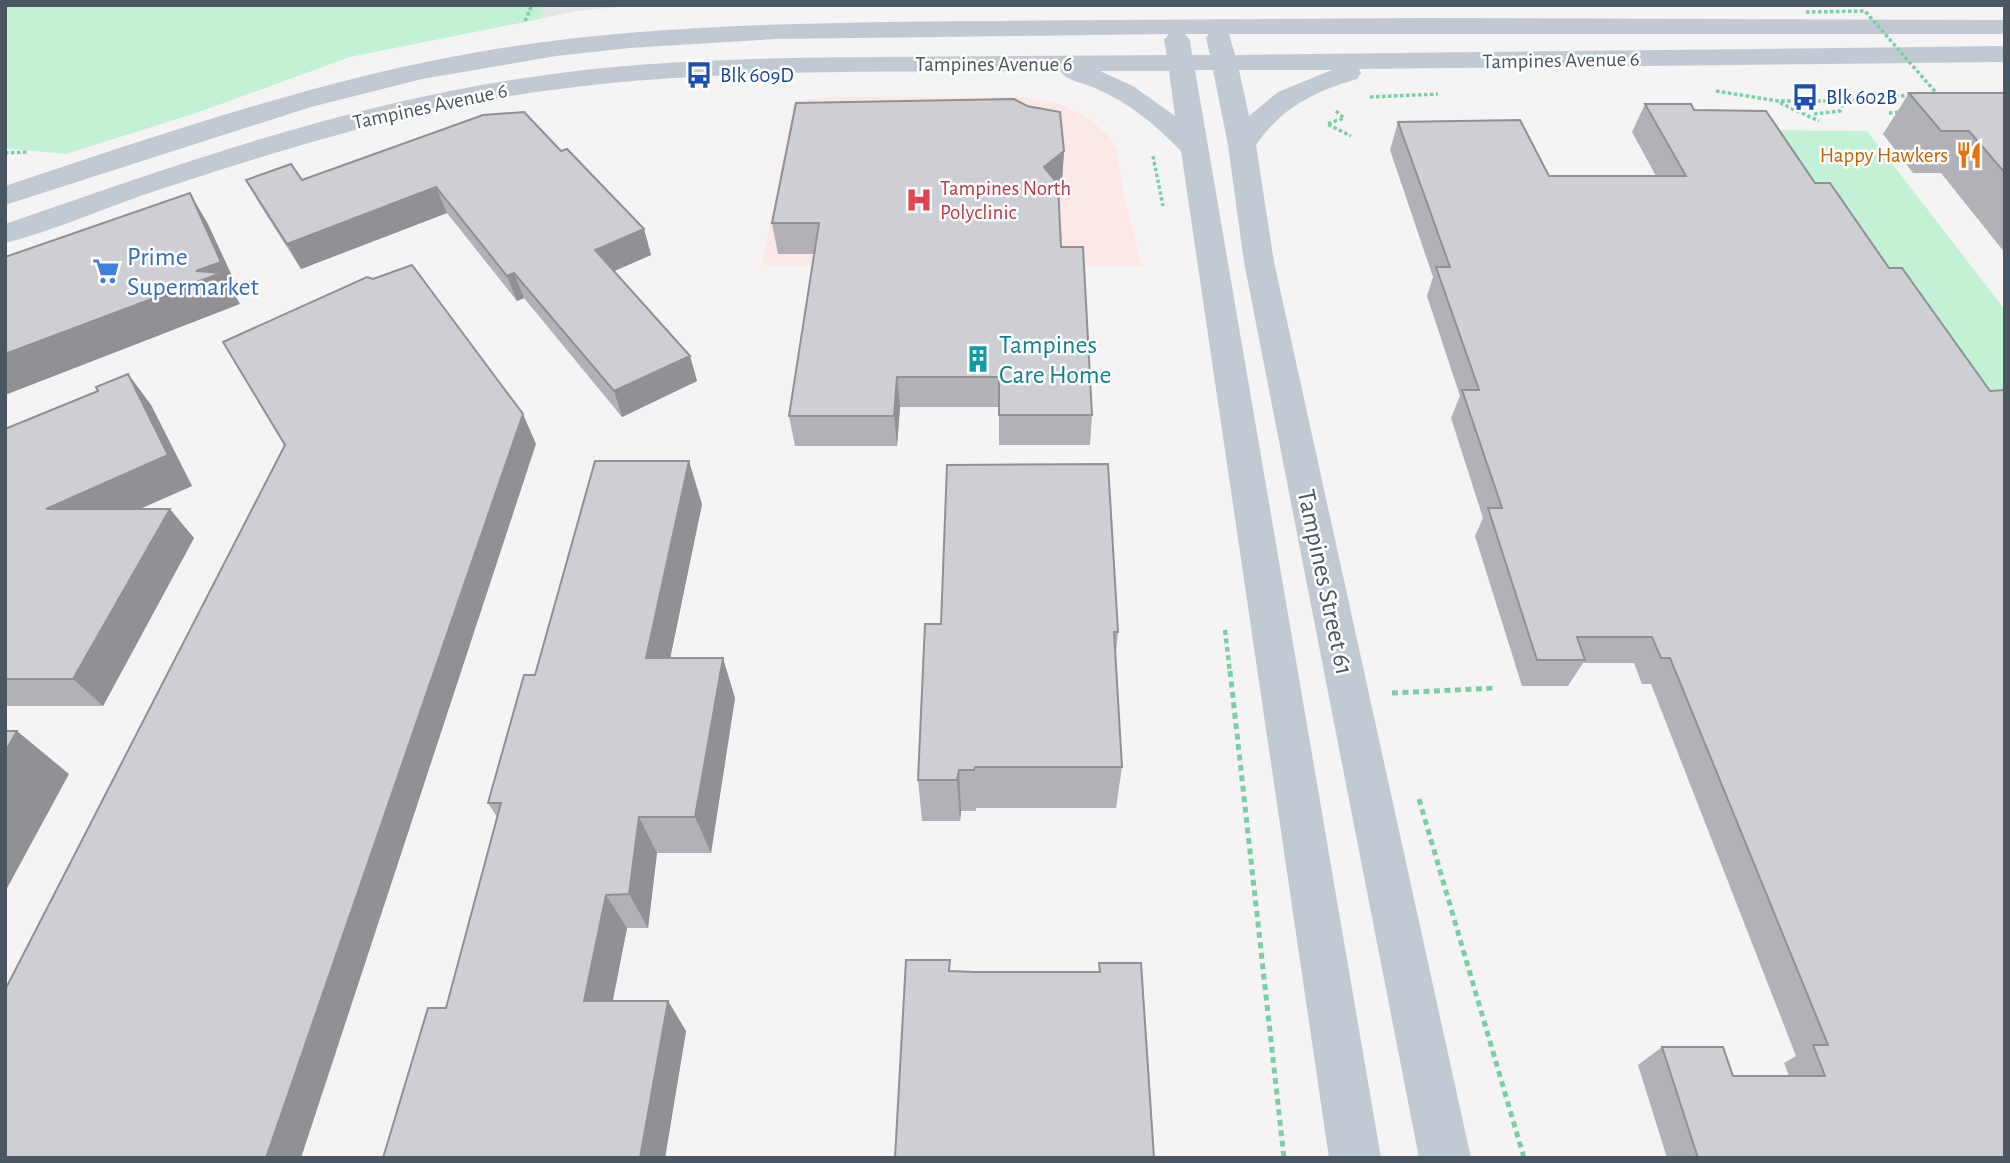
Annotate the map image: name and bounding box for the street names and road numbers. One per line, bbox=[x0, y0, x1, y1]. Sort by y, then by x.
street label: Tampines Avenue 6 bbox=[1482, 49, 1640, 72]
street label: Tampines Avenue 6 bbox=[915, 54, 1073, 75]
street label: Tampines Avenue 6 bbox=[351, 80, 509, 133]
street label: Tampines Street 61 bbox=[1293, 487, 1357, 677]

